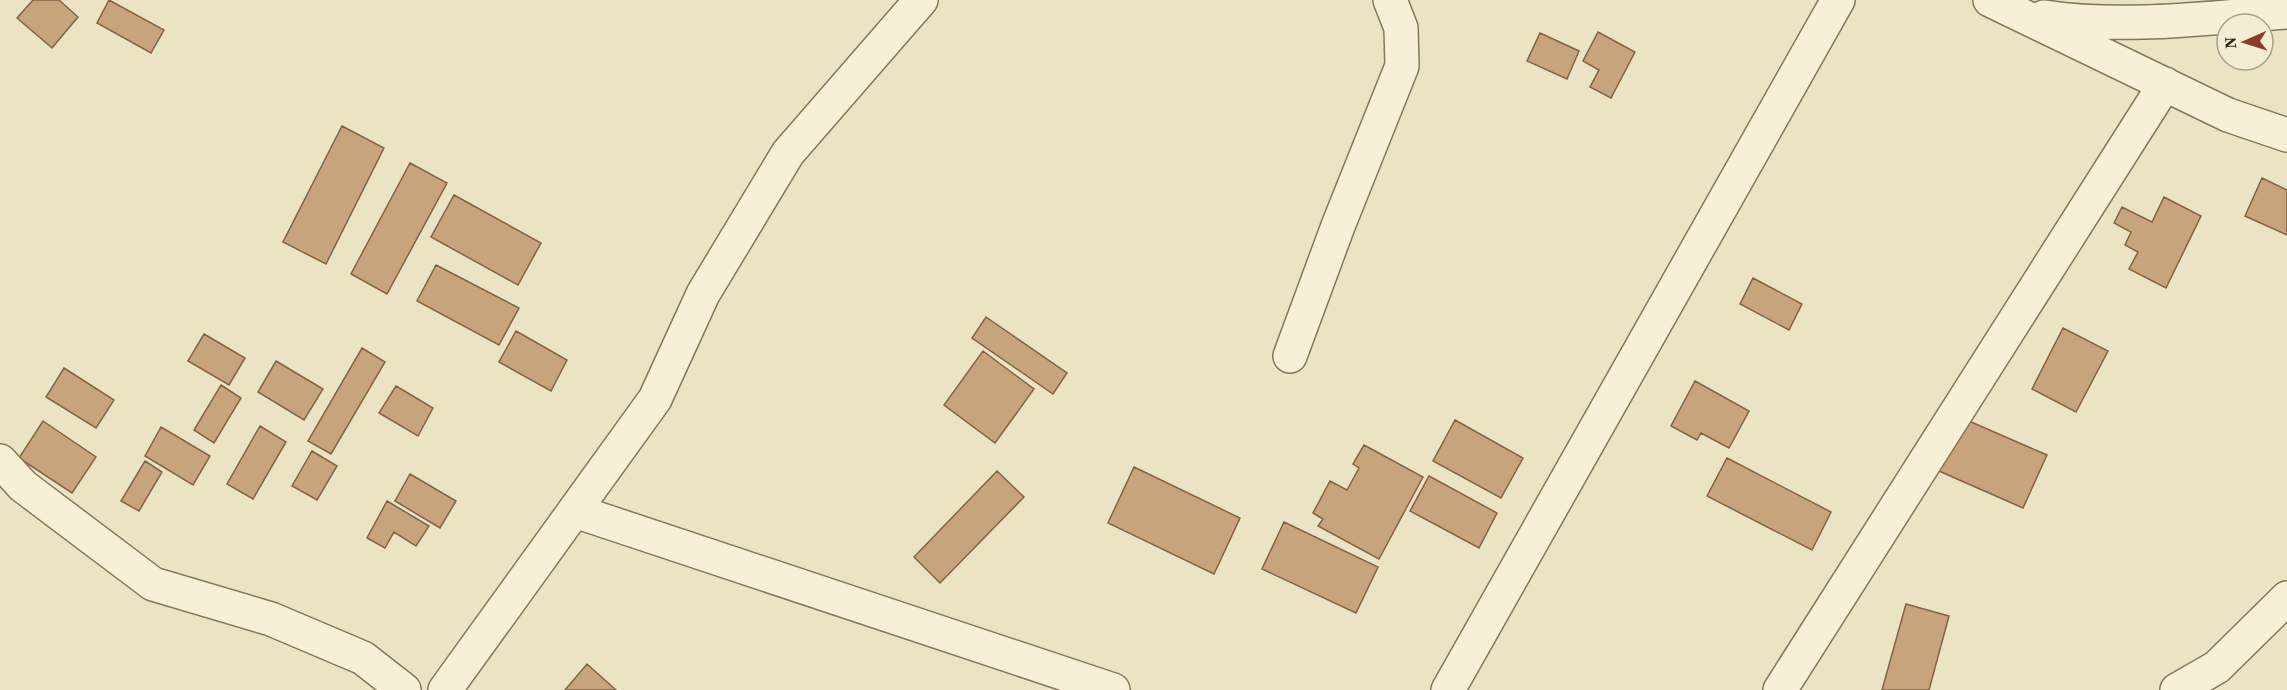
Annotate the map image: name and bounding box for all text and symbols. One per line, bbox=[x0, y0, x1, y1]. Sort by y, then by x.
north arrow bbox=[2215, 12, 2275, 72]
text: N bbox=[2219, 36, 2241, 49]

